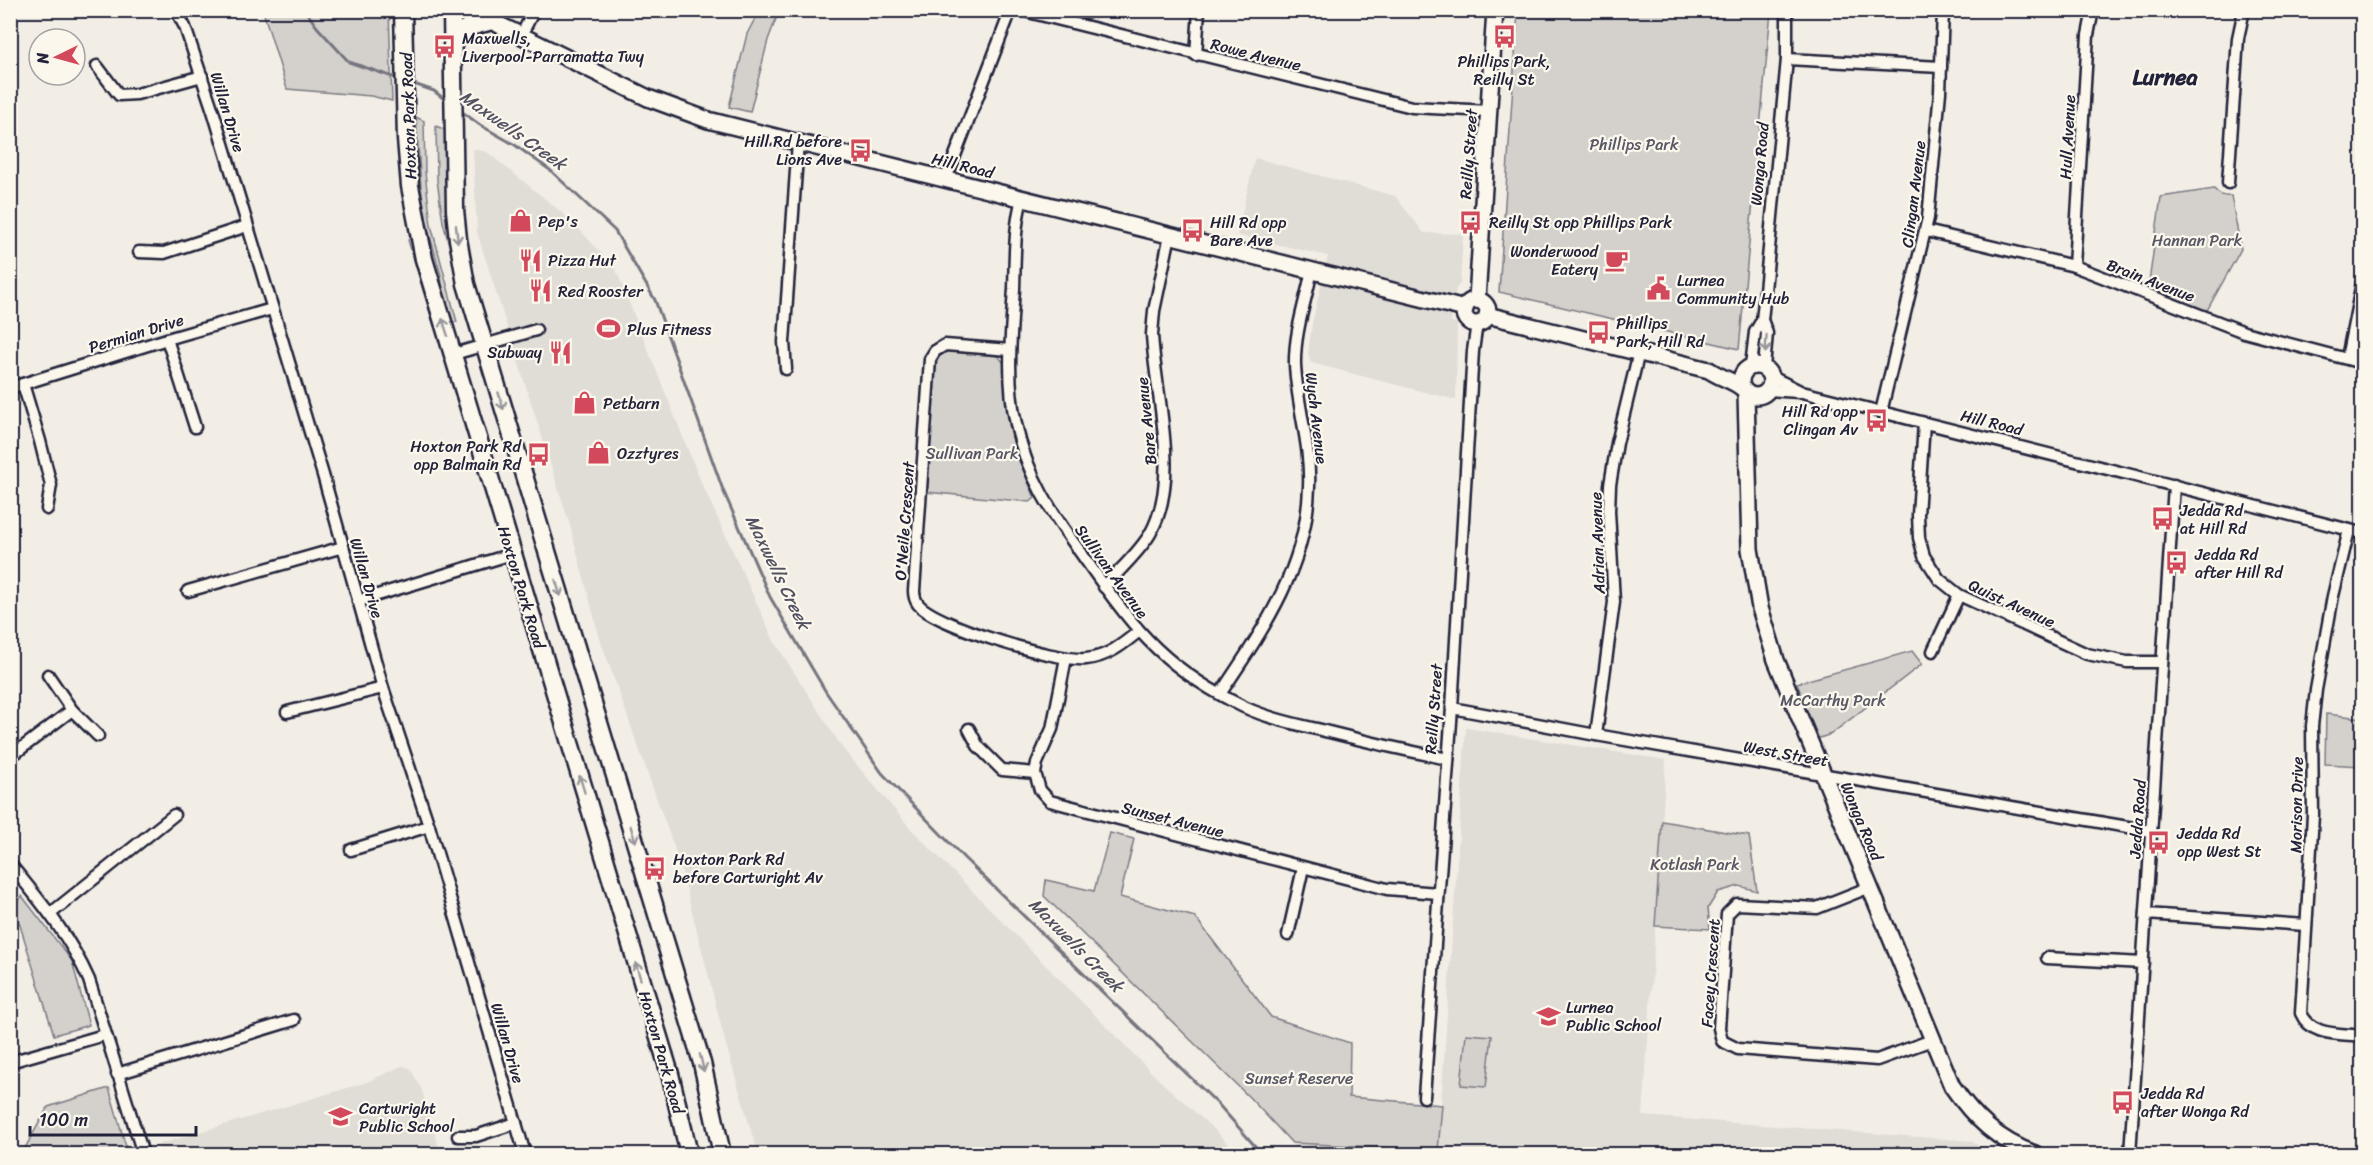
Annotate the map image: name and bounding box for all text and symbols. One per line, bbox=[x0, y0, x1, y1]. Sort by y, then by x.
bus stop icon: Phillips Park, Reilly St bbox=[1491, 23, 1517, 49]
place label: Maxwells, Liverpool-Parramatta Twy bbox=[462, 24, 645, 71]
north arrow bbox=[27, 27, 87, 87]
street label: Rowe Avenue bbox=[1208, 29, 1304, 80]
bus stop icon: Maxwells, Liverpool-Parramatta Twy bbox=[431, 34, 457, 60]
place label: Phillips Park, Reilly St bbox=[1457, 47, 1551, 94]
text: N bbox=[28, 51, 58, 66]
street label: Hoxton Park Road bbox=[392, 51, 425, 180]
district label: Lurnea bbox=[2132, 58, 2199, 97]
street label: Willan Drive bbox=[202, 68, 254, 156]
water label: Maxwells Creek bbox=[453, 81, 575, 180]
street label: Hull Avenue bbox=[2051, 94, 2084, 180]
street label: Reilly Street bbox=[1451, 107, 1486, 200]
street label: Wonga Road bbox=[1741, 120, 1778, 207]
place label: Hill Rd before Lions Ave bbox=[744, 127, 842, 174]
park label: Phillips Park bbox=[1590, 130, 1679, 159]
bus stop icon: Hill Rd before Lions Ave bbox=[847, 137, 873, 163]
street label: Clingan Avenue bbox=[1893, 139, 1934, 249]
street label: Hill Road bbox=[929, 144, 999, 188]
place label: Pep's bbox=[538, 207, 578, 236]
shop icon: Pep's bbox=[507, 208, 533, 234]
place label: Hill Rd opp Bare Ave bbox=[1210, 208, 1287, 255]
place label: Reilly St opp Phillips Park bbox=[1489, 208, 1673, 237]
bus stop icon: Reilly St opp Phillips Park bbox=[1458, 209, 1484, 235]
bus stop icon: Hill Rd opp Bare Ave bbox=[1179, 218, 1205, 244]
one-way arrow bbox=[452, 224, 463, 243]
park label: Hannan Park bbox=[2152, 226, 2243, 255]
place label: Wonderwood Eatery bbox=[1510, 237, 1600, 284]
place label: Pizza Hut bbox=[548, 246, 616, 275]
restaurant icon: Pizza Hut bbox=[517, 247, 543, 273]
cafe icon: Wonderwood Eatery bbox=[1603, 247, 1629, 273]
street label: Brain Avenue bbox=[2102, 250, 2199, 311]
place label: Lurnea Community Hub bbox=[1677, 266, 1790, 313]
public building icon: Lurnea Community Hub bbox=[1646, 276, 1672, 302]
place label: Red Rooster bbox=[558, 277, 644, 306]
restaurant icon: Red Rooster bbox=[527, 278, 553, 304]
street label: Permian Drive bbox=[85, 305, 187, 362]
place label: Phillips Park, Hill Rd bbox=[1616, 309, 1706, 356]
place label: Plus Fitness bbox=[627, 315, 712, 344]
sports icon: Plus Fitness bbox=[596, 316, 622, 342]
one-way arrow bbox=[439, 318, 450, 337]
bus stop icon: Phillips Park, Hill Rd bbox=[1585, 319, 1611, 345]
one-way arrow bbox=[1760, 333, 1771, 353]
place label: Subway bbox=[487, 338, 543, 367]
restaurant icon: Subway bbox=[547, 339, 573, 365]
street label: Wych Avenue bbox=[1296, 371, 1337, 466]
street label: Bare Avenue bbox=[1127, 376, 1166, 466]
place label: Petbarn bbox=[603, 389, 660, 418]
shop icon: Petbarn bbox=[572, 390, 598, 416]
one-way arrow bbox=[496, 391, 507, 410]
place label: Hill Rd opp Clingan Av bbox=[1782, 397, 1859, 444]
street label: Hill Road bbox=[1958, 401, 2028, 445]
bus stop icon: Hill Rd opp Clingan Av bbox=[1863, 407, 1889, 433]
place label: Hoxton Park Rd opp Balmain Rd bbox=[410, 432, 523, 479]
place label: Ozztyres bbox=[617, 439, 679, 468]
park label: Sullivan Park bbox=[925, 439, 1019, 468]
shop icon: Ozztyres bbox=[586, 440, 612, 466]
bus stop icon: Hoxton Park Rd opp Balmain Rd bbox=[526, 442, 552, 468]
street label: O'Neile Crescent bbox=[886, 460, 923, 581]
street label: Adrian Avenue bbox=[1581, 492, 1614, 595]
place label: Jedda Rd at Hill Rd bbox=[2179, 496, 2248, 543]
bus stop icon: Jedda Rd at Hill Rd bbox=[2149, 506, 2175, 532]
water label: Maxwells Creek bbox=[736, 509, 821, 637]
street label: Sullivan Avenue bbox=[1067, 518, 1156, 625]
street label: Hoxton Park Road bbox=[489, 522, 554, 654]
street label: Willan Drive bbox=[341, 534, 392, 622]
place label: Jedda Rd after Hill Rd bbox=[2194, 540, 2284, 587]
bus stop icon: Jedda Rd after Hill Rd bbox=[2164, 550, 2190, 576]
street label: Quist Avenue bbox=[1964, 571, 2060, 636]
one-way arrow bbox=[553, 578, 564, 597]
street label: Reilly Street bbox=[1416, 662, 1451, 755]
park label: McCarthy Park bbox=[1780, 686, 1886, 715]
street label: West Street bbox=[1741, 732, 1831, 775]
street label: Morison Drive bbox=[2281, 757, 2312, 854]
one-way arrow bbox=[576, 775, 587, 794]
street label: Wonga Road bbox=[1832, 777, 1892, 867]
street label: Jedda Road bbox=[2120, 777, 2155, 860]
street label: Sunset Avenue bbox=[1119, 793, 1227, 846]
place label: Jedda Rd opp West St bbox=[2176, 819, 2262, 866]
one-way arrow bbox=[628, 824, 639, 843]
bus stop icon: Jedda Rd opp West St bbox=[2146, 829, 2172, 855]
place label: Hoxton Park Rd before Cartwright Av bbox=[673, 845, 823, 892]
park label: Kotlash Park bbox=[1650, 850, 1740, 879]
bus stop icon: Hoxton Park Rd before Cartwright Av bbox=[642, 855, 668, 881]
water label: Maxwells Creek bbox=[1021, 890, 1133, 1002]
street label: Facey Crescent bbox=[1692, 918, 1729, 1028]
one-way arrow bbox=[632, 962, 643, 981]
street label: Hoxton Park Road bbox=[630, 987, 693, 1119]
place label: Lurnea Public School bbox=[1566, 993, 1662, 1040]
street label: Willan Drive bbox=[482, 999, 533, 1087]
school or university icon: Lurnea Public School bbox=[1535, 1003, 1561, 1029]
one-way arrow bbox=[696, 1053, 708, 1072]
park label: Sunset Reserve bbox=[1245, 1064, 1353, 1093]
place label: Jedda Rd after Wonga Rd bbox=[2140, 1079, 2250, 1126]
bus stop icon: Jedda Rd after Wonga Rd bbox=[2110, 1089, 2136, 1115]
place label: Cartwright Public School bbox=[359, 1094, 455, 1141]
scale bar bbox=[30, 1099, 196, 1137]
text: 100 m bbox=[39, 1104, 88, 1136]
school or university icon: Cartwright Public School bbox=[328, 1104, 354, 1130]

